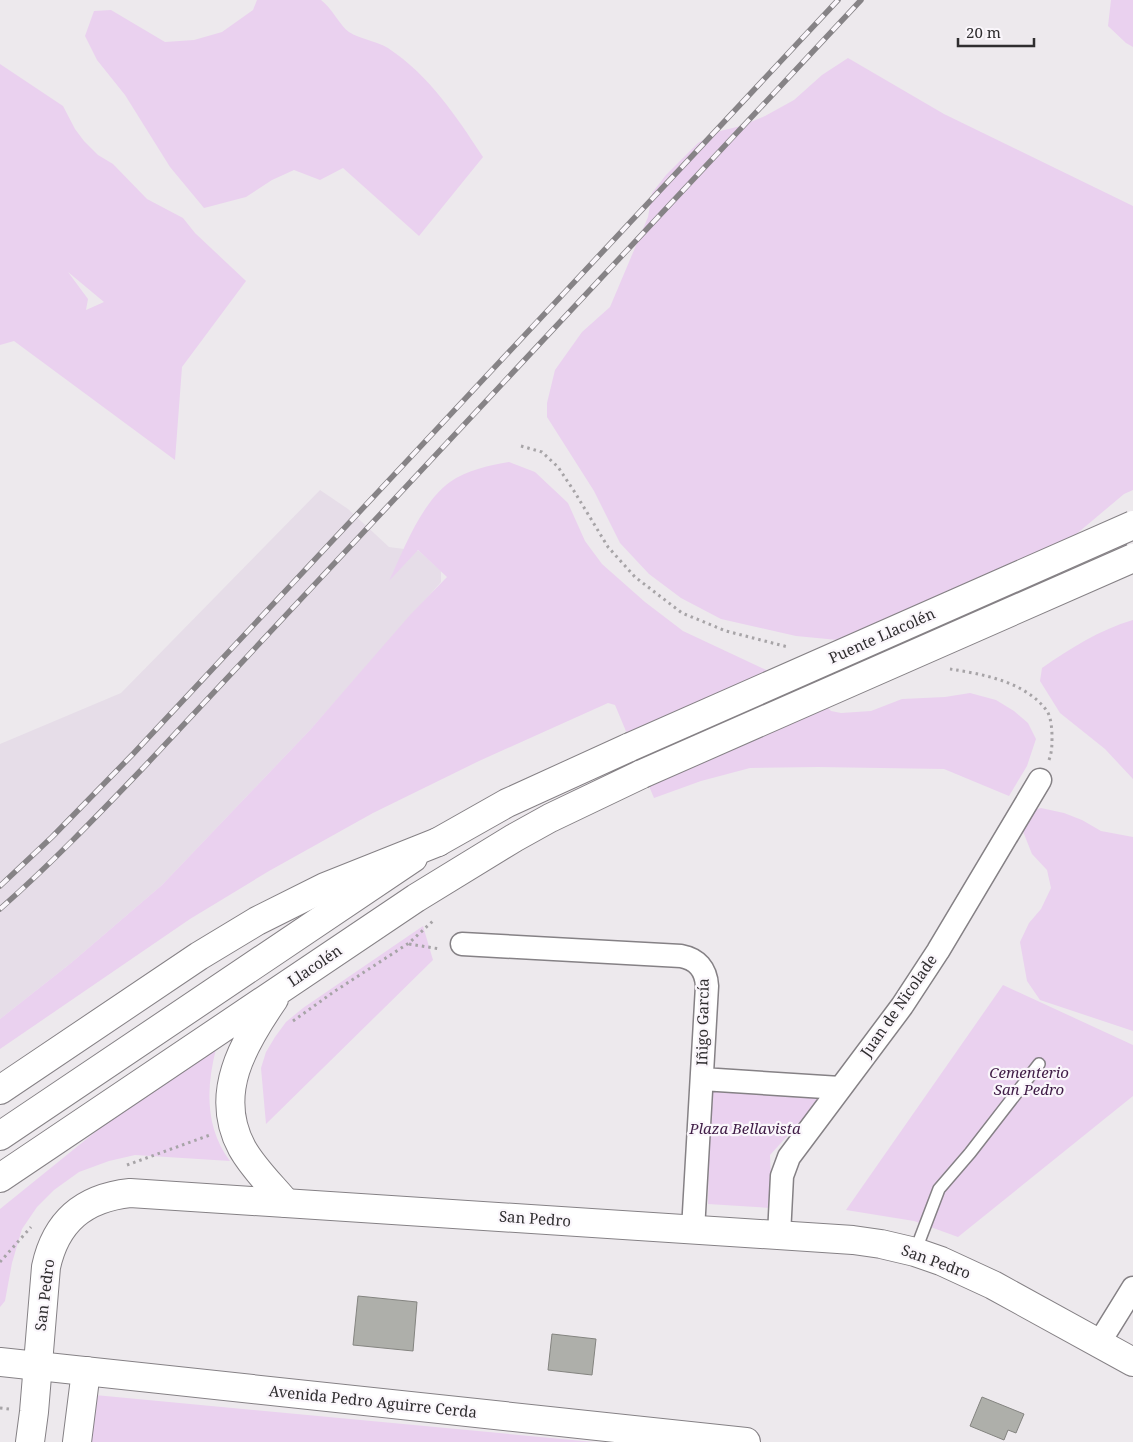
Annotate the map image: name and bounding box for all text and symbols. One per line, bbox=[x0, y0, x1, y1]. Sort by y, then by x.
scale bar bbox=[958, 15, 1034, 47]
text: 20 m bbox=[966, 22, 1001, 42]
street label: Puente Llacolén bbox=[825, 603, 938, 667]
street label: Llacolén bbox=[284, 940, 346, 990]
street label: Juan de Nicolade bbox=[855, 950, 941, 1061]
street label: Iñigo García bbox=[691, 978, 713, 1066]
park label: Cementerio San Pedro bbox=[989, 1062, 1069, 1099]
park label: Plaza Bellavista bbox=[688, 1118, 801, 1138]
street label: San Pedro bbox=[498, 1206, 572, 1230]
street label: San Pedro bbox=[899, 1239, 974, 1283]
street label: San Pedro bbox=[30, 1258, 58, 1332]
street label: Avenida Pedro Aguirre Cerda bbox=[268, 1380, 478, 1422]

